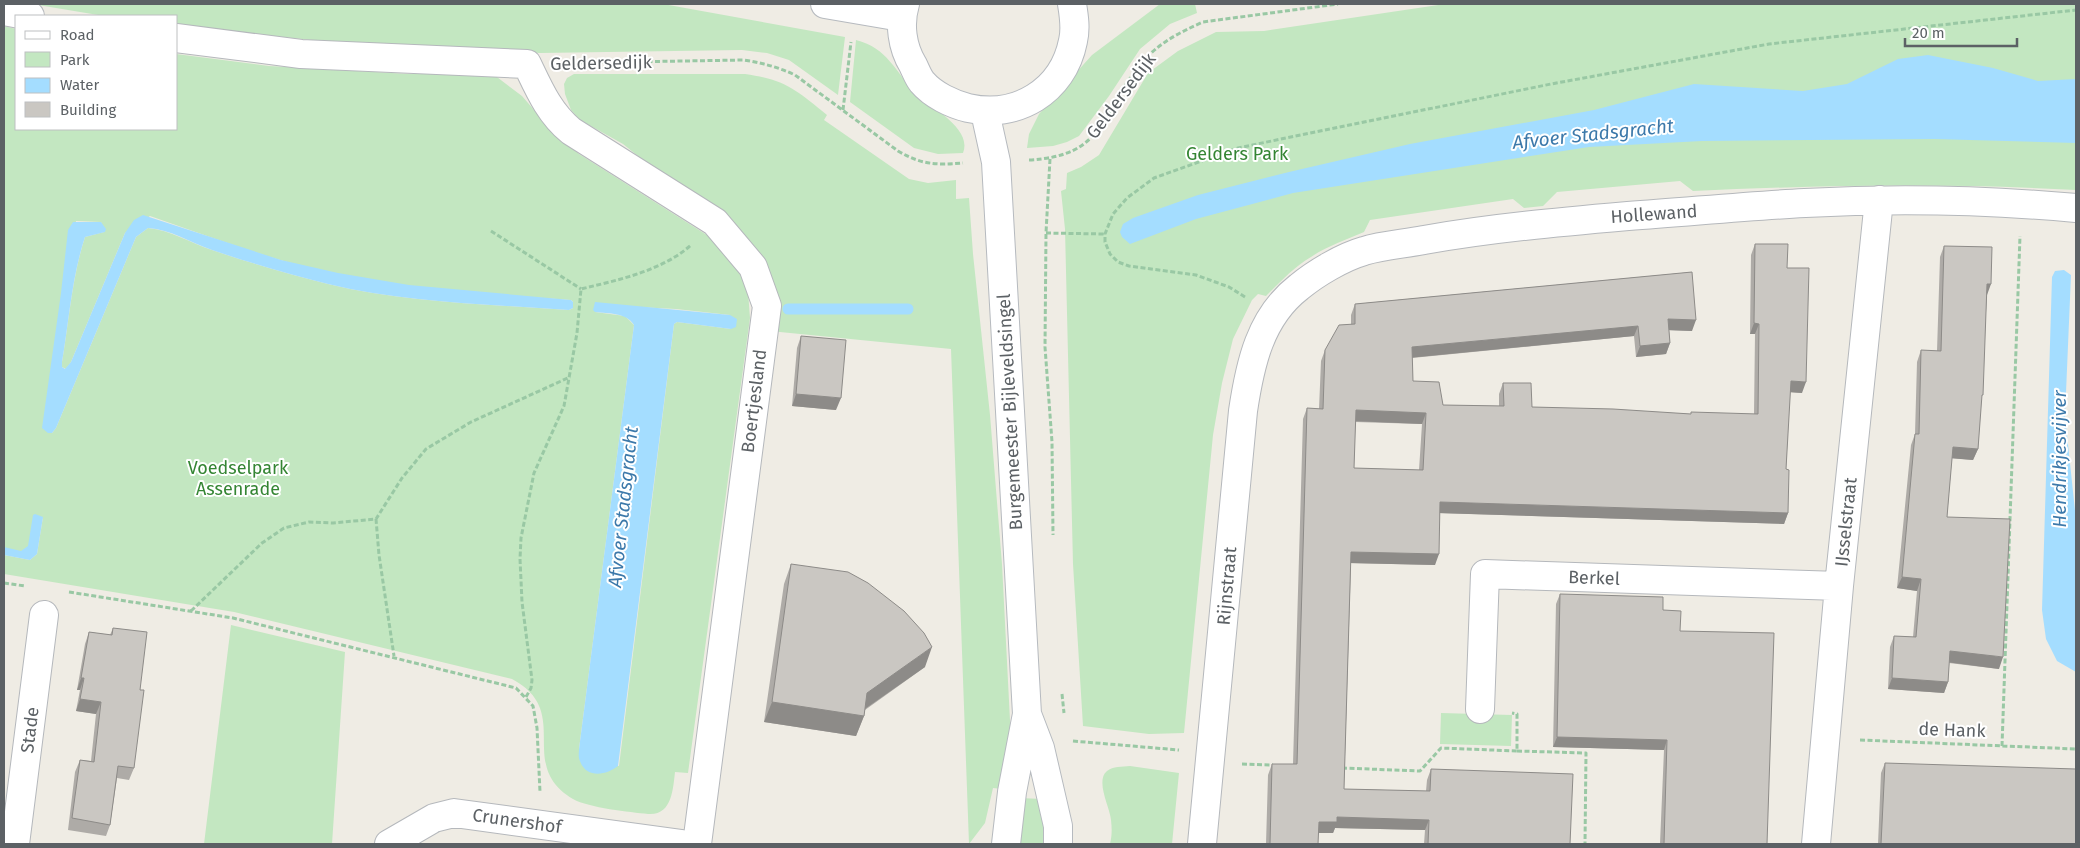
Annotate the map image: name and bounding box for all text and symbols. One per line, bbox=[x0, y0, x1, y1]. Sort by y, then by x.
legend bbox=[15, 15, 178, 130]
scale bar bbox=[1905, 15, 2018, 47]
text: 20 m bbox=[1912, 24, 1945, 42]
text: Road bbox=[60, 26, 95, 44]
street label: Geldersedijk bbox=[1082, 48, 1161, 143]
text: Park bbox=[60, 51, 90, 69]
street label: Geldersedijk bbox=[550, 51, 653, 75]
text: Water bbox=[60, 76, 99, 94]
text: Building bbox=[60, 101, 116, 119]
water label: Afvoer Stadsgracht bbox=[1510, 114, 1675, 154]
park label: Gelders Park bbox=[1186, 143, 1289, 165]
street label: Hollewand bbox=[1610, 200, 1698, 228]
street label: Burgemeester Bijleveldsingel bbox=[993, 293, 1027, 531]
street label: Boertjesland bbox=[737, 348, 771, 454]
water label: Hendrikjesvijver bbox=[2048, 390, 2071, 528]
water label: Afvoer Stadsgracht bbox=[603, 425, 643, 590]
park label: Voedselpark Assenrade bbox=[188, 457, 289, 500]
street label: IJsselstraat bbox=[1830, 476, 1862, 568]
street label: Rijnstraat bbox=[1213, 545, 1241, 626]
street label: Berkel bbox=[1568, 566, 1620, 590]
street label: Stade bbox=[16, 706, 44, 754]
street label: de Hank bbox=[1918, 718, 1987, 742]
street label: Crunershof bbox=[471, 804, 565, 838]

